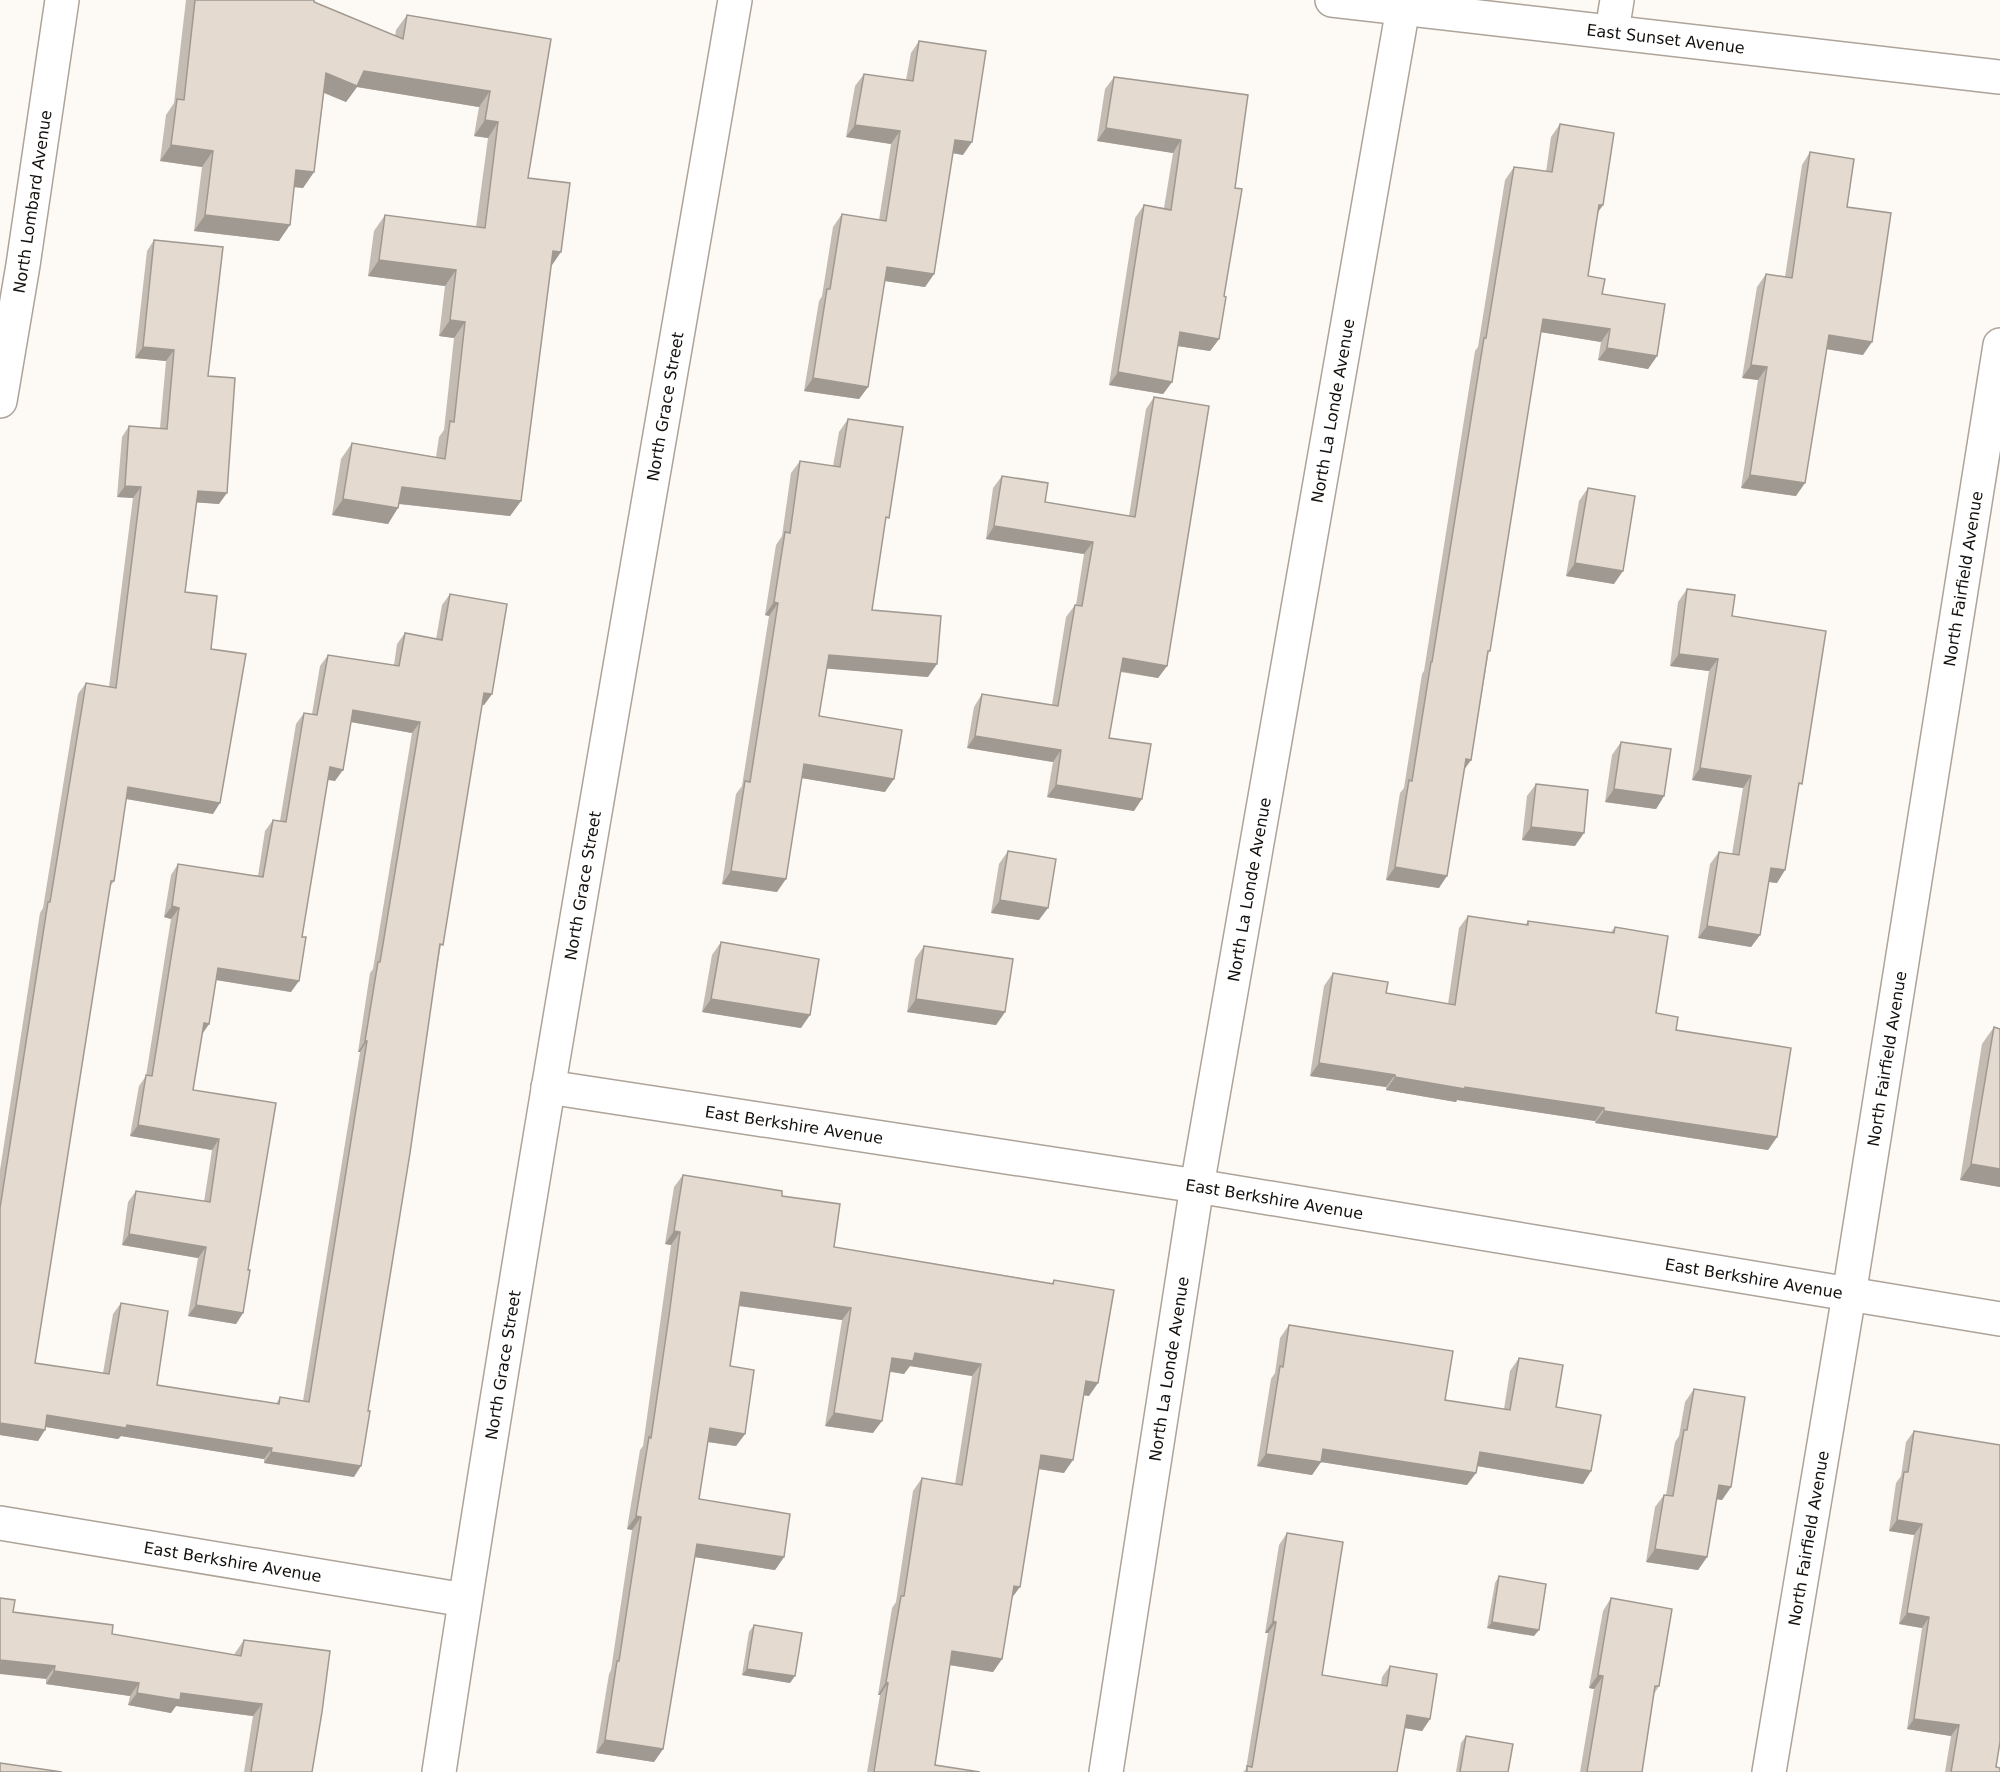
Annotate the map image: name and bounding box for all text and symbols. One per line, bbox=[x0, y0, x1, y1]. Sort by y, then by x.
street label: East Sunset Avenue bbox=[1586, 20, 1746, 57]
street label: North Lombard Avenue bbox=[9, 109, 55, 295]
street label: North La Londe Avenue bbox=[1307, 317, 1358, 504]
street label: North Grace Street bbox=[643, 331, 687, 483]
street label: North Fairfield Avenue bbox=[1940, 490, 1986, 668]
street label: North La Londe Avenue bbox=[1223, 796, 1274, 983]
street label: North Grace Street bbox=[560, 810, 605, 962]
street label: North Fairfield Avenue bbox=[1863, 969, 1910, 1148]
street label: East Berkshire Avenue bbox=[704, 1102, 884, 1148]
street label: East Berkshire Avenue bbox=[1184, 1175, 1365, 1223]
street label: East Berkshire Avenue bbox=[1664, 1254, 1844, 1302]
street label: North La Londe Avenue bbox=[1145, 1275, 1192, 1463]
street label: North Grace Street bbox=[481, 1289, 524, 1441]
street label: North Fairfield Avenue bbox=[1784, 1449, 1832, 1627]
street label: East Berkshire Avenue bbox=[143, 1537, 323, 1586]

